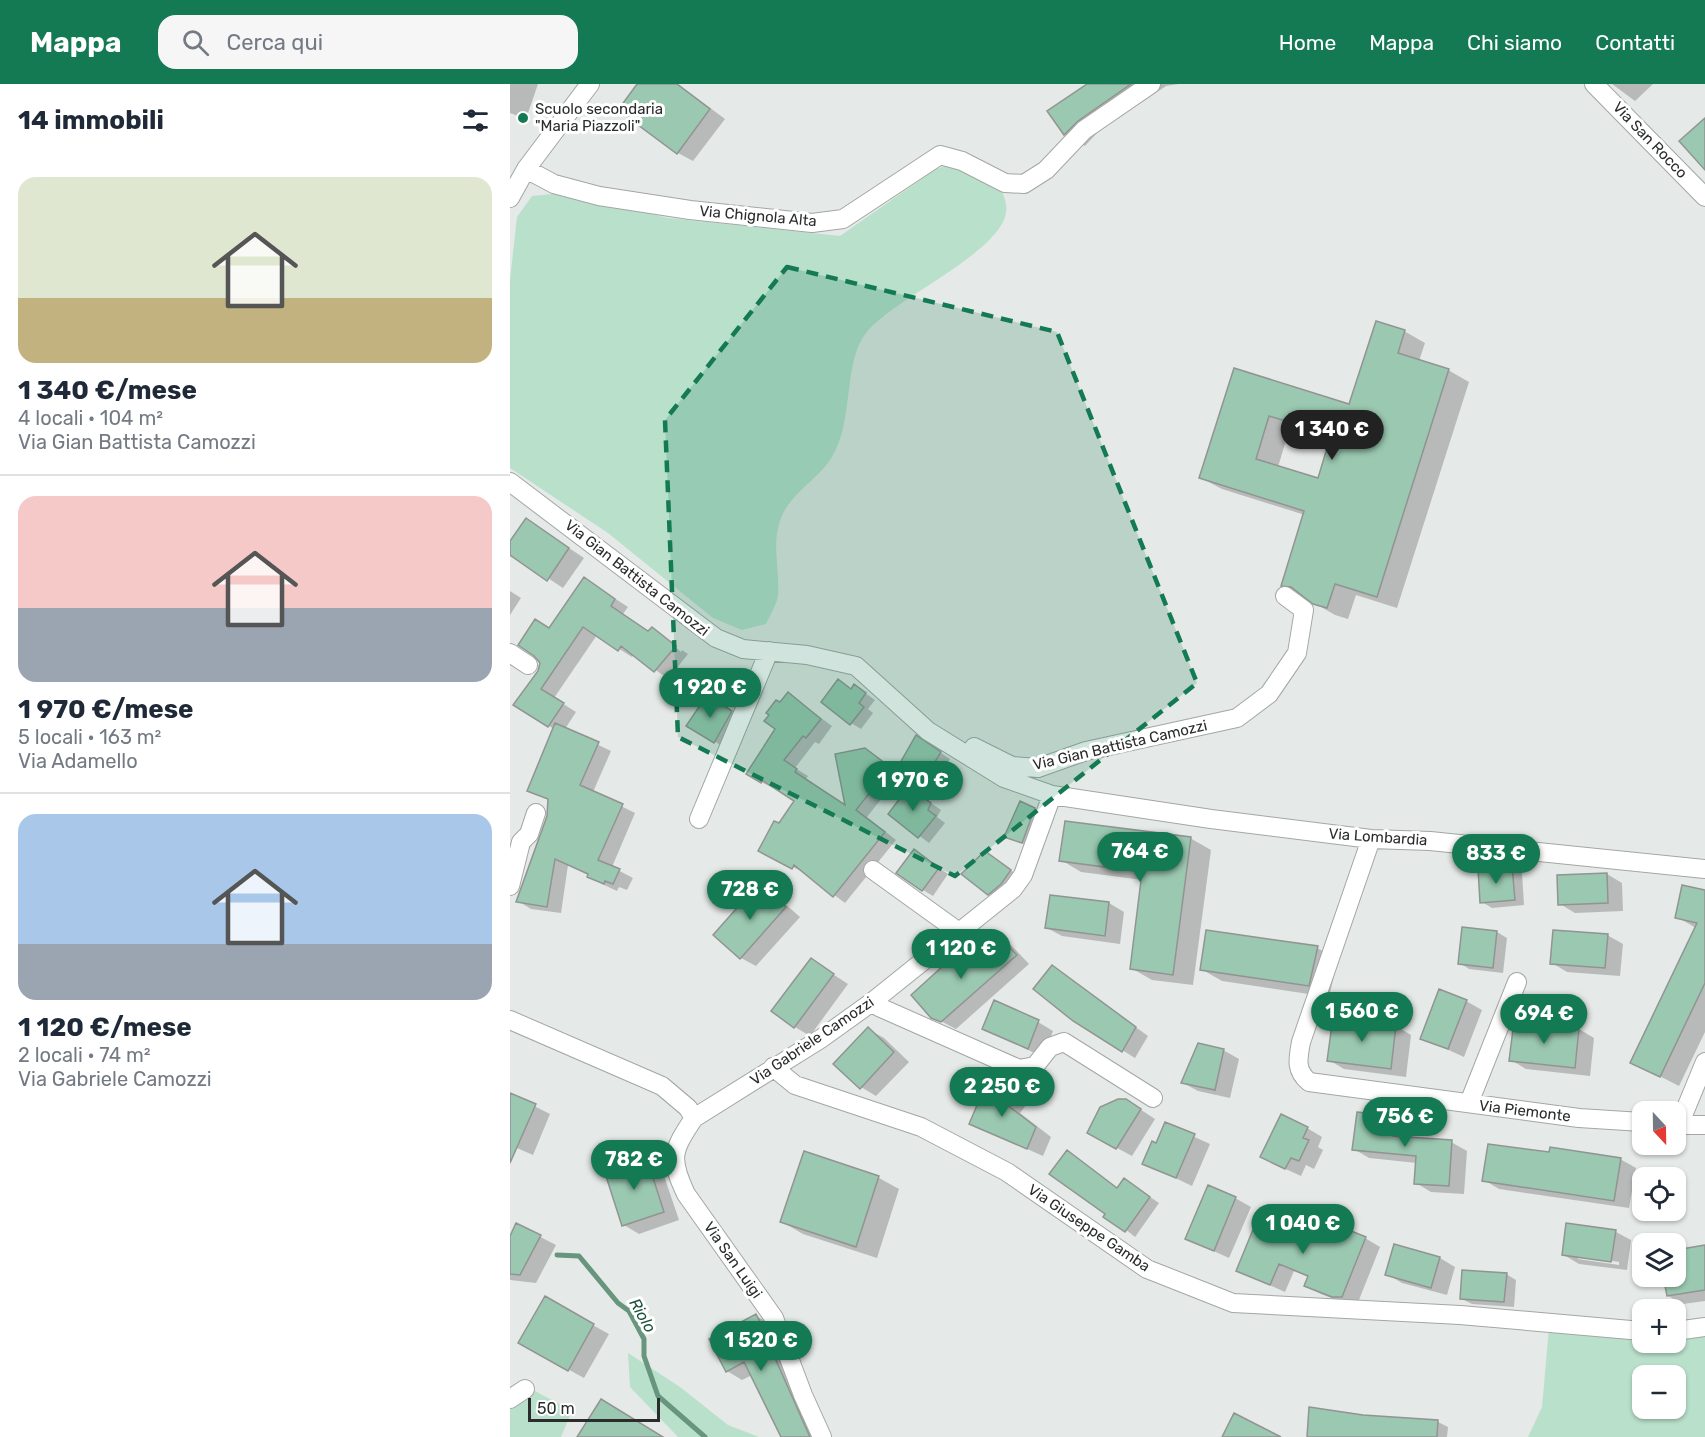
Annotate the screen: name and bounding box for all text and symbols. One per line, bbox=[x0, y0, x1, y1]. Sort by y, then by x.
search box bbox=[158, 15, 578, 69]
text: Mappa bbox=[30, 26, 122, 59]
icon: search bbox=[179, 26, 212, 59]
text: Cerca qui bbox=[227, 29, 323, 56]
text: Home bbox=[1279, 30, 1336, 55]
text: Mappa bbox=[1369, 30, 1434, 55]
text: Chi siamo bbox=[1467, 30, 1562, 55]
text: Contatti bbox=[1595, 30, 1675, 55]
street label: Via San Rocco bbox=[1609, 98, 1691, 182]
place label: Scuolo secondaria "Maria Piazzoli" bbox=[535, 100, 663, 135]
icon: filters bbox=[459, 104, 492, 137]
text: 14 immobili bbox=[18, 105, 164, 136]
marker: Scuolo secondaria "Maria Piazzoli" bbox=[516, 111, 530, 125]
street label: Via Chignola Alta bbox=[699, 202, 817, 230]
icon: home bbox=[201, 216, 309, 324]
text: 1 340 €/mese bbox=[18, 375, 197, 406]
text: 4 locali · 104 m² bbox=[18, 406, 163, 430]
pin: 1 340 € bbox=[1277, 410, 1387, 461]
text: 1 340 € bbox=[1295, 417, 1369, 441]
text: Via Gian Battista Camozzi bbox=[18, 430, 256, 454]
street label: Via Gian Battista Camozzi bbox=[561, 516, 713, 640]
icon: home bbox=[201, 535, 309, 643]
pin: 1 920 € bbox=[655, 668, 765, 719]
text: 1 920 € bbox=[673, 675, 747, 699]
text: 1 970 €/mese bbox=[18, 694, 194, 725]
street label: Via Gian Battista Camozzi bbox=[1031, 716, 1209, 774]
text: 5 locali · 163 m² bbox=[18, 725, 161, 749]
text: Via Adamello bbox=[18, 749, 138, 773]
pin: 1 970 € bbox=[858, 761, 968, 812]
text: 1 970 € bbox=[877, 768, 949, 792]
street label: Via Lombardia bbox=[1328, 825, 1428, 849]
pin: 764 € bbox=[1098, 832, 1182, 883]
pin: 833 € bbox=[1454, 834, 1538, 885]
text: 764 € bbox=[1111, 839, 1169, 863]
text: 833 € bbox=[1466, 841, 1526, 865]
icon: home bbox=[201, 853, 309, 961]
pin: 728 € bbox=[708, 870, 792, 921]
text: 728 € bbox=[721, 877, 779, 901]
pin: 1 120 € bbox=[906, 929, 1016, 980]
text: 1 120 € bbox=[926, 936, 996, 960]
pin: 1 560 € bbox=[1307, 992, 1417, 1043]
street label: Via Gabriele Camozzi bbox=[747, 993, 877, 1089]
pin: 694 € bbox=[1502, 994, 1586, 1045]
text: 1 560 € bbox=[1325, 999, 1399, 1023]
text: 694 € bbox=[1514, 1001, 1574, 1025]
text: 1 120 €/mese bbox=[18, 1012, 192, 1043]
text: 2 locali · 74 m² bbox=[18, 1043, 151, 1067]
text: Via Gabriele Camozzi bbox=[18, 1067, 212, 1091]
pin: 2 250 € bbox=[947, 1067, 1057, 1118]
text: 2 250 € bbox=[964, 1074, 1040, 1098]
street label: Via Piemonte bbox=[1478, 1096, 1572, 1126]
pin: 756 € bbox=[1363, 1097, 1447, 1148]
north arrow bbox=[1632, 1101, 1686, 1155]
map controls bbox=[1632, 1101, 1686, 1419]
text: 756 € bbox=[1376, 1104, 1434, 1128]
pin: 782 € bbox=[592, 1140, 676, 1191]
text: 782 € bbox=[605, 1147, 663, 1171]
button: locate bbox=[1632, 1167, 1686, 1221]
street label: Via Giuseppe Gamba bbox=[1025, 1180, 1153, 1276]
pin: 1 040 € bbox=[1248, 1204, 1358, 1255]
text: 1 040 € bbox=[1265, 1211, 1341, 1235]
street label: Via San Luigi bbox=[700, 1218, 766, 1302]
button: layers bbox=[1632, 1233, 1686, 1287]
water label: Riolo bbox=[625, 1295, 660, 1336]
button: + bbox=[1632, 1299, 1686, 1353]
pin: 1 520 € bbox=[706, 1321, 816, 1372]
text: 1 520 € bbox=[724, 1328, 798, 1352]
button: − bbox=[1632, 1365, 1686, 1419]
scale bar bbox=[528, 1395, 660, 1422]
text: 50 m bbox=[537, 1399, 575, 1418]

